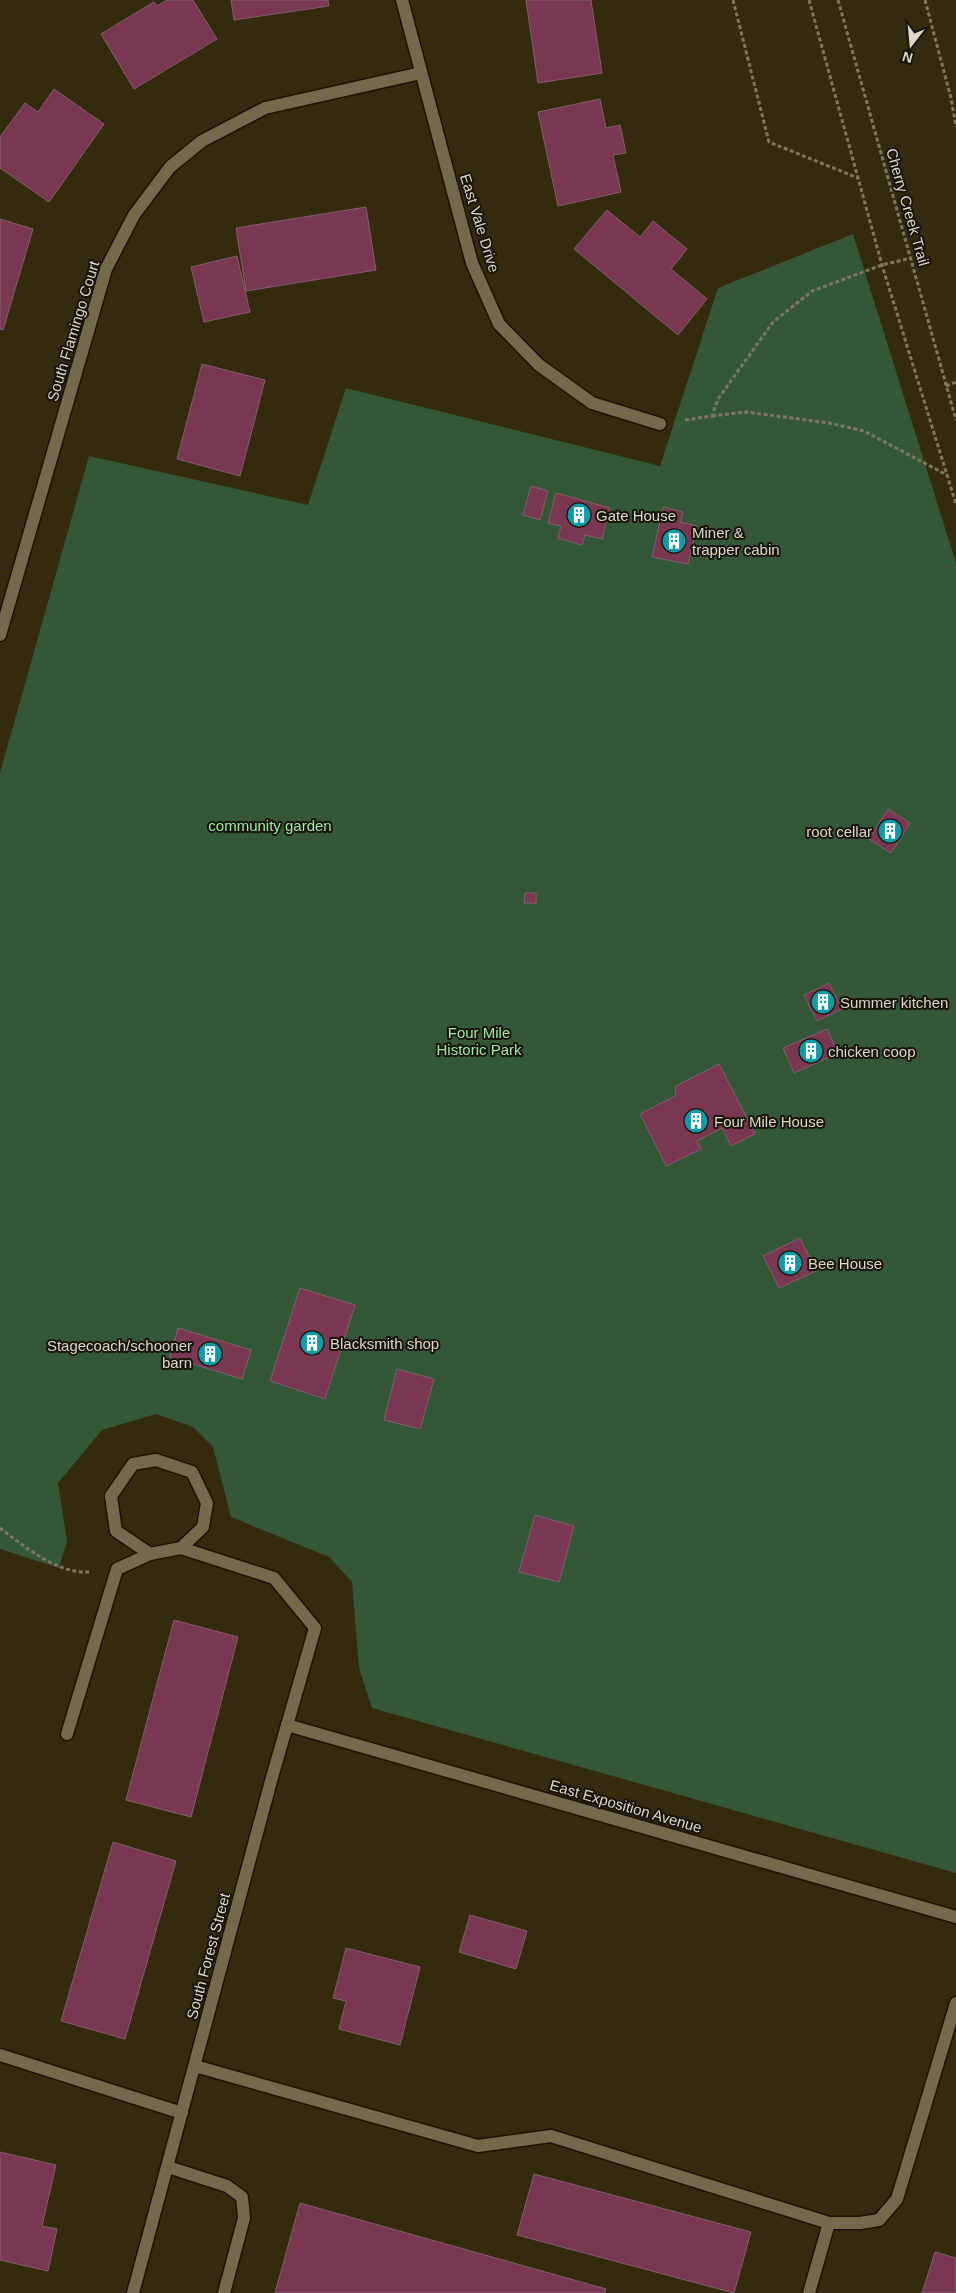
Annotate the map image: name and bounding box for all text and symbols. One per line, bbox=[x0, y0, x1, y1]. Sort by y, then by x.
north arrow bbox=[886, 20, 936, 70]
text: N bbox=[900, 48, 914, 67]
street label: Cherry Creek Trail bbox=[883, 146, 933, 268]
street label: East Vale Drive bbox=[457, 172, 503, 274]
street label: South Flamingo Court bbox=[44, 258, 103, 403]
building icon: Gate House bbox=[566, 502, 592, 528]
place label: Gate House bbox=[596, 507, 676, 524]
place label: Miner & trapper cabin bbox=[692, 524, 780, 558]
building icon: Miner & trapper cabin bbox=[661, 528, 687, 554]
park label: community garden bbox=[208, 817, 332, 834]
building icon: root cellar bbox=[877, 818, 903, 844]
place label: root cellar bbox=[806, 823, 872, 840]
building icon: Summer kitchen bbox=[810, 989, 836, 1015]
place label: Summer kitchen bbox=[840, 994, 948, 1011]
park label: Four Mile Historic Park bbox=[436, 1024, 522, 1058]
building icon: chicken coop bbox=[798, 1038, 824, 1064]
place label: chicken coop bbox=[828, 1043, 916, 1060]
building icon: Four Mile House bbox=[683, 1108, 709, 1134]
place label: Four Mile House bbox=[714, 1113, 824, 1130]
building icon: Bee House bbox=[777, 1250, 803, 1276]
place label: Bee House bbox=[808, 1255, 882, 1272]
building icon: Blacksmith shop bbox=[299, 1330, 325, 1356]
place label: Blacksmith shop bbox=[330, 1335, 439, 1352]
place label: Stagecoach/schooner barn bbox=[47, 1337, 192, 1371]
building icon: Stagecoach/schooner barn bbox=[197, 1341, 223, 1367]
street label: East Exposition Avenue bbox=[548, 1776, 704, 1836]
street label: South Forest Street bbox=[183, 1890, 233, 2021]

